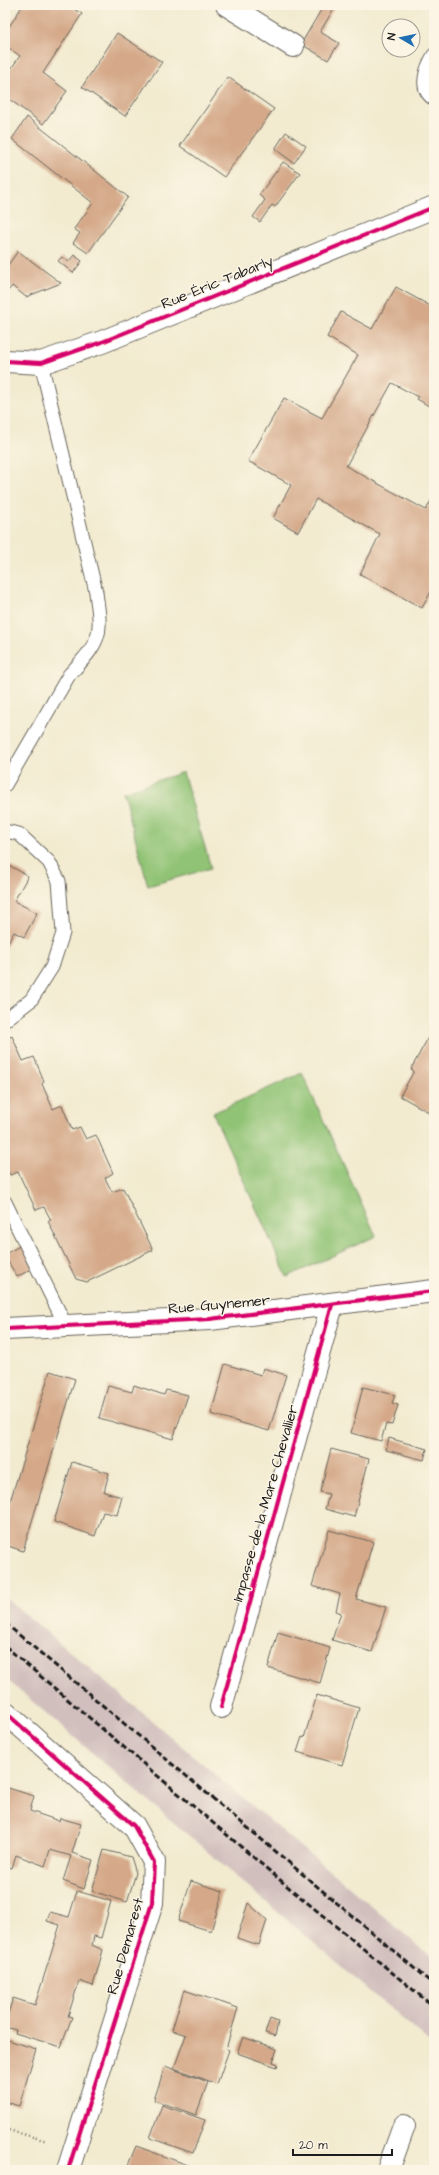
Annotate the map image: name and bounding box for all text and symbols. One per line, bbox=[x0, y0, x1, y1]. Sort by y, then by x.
north arrow bbox=[381, 18, 421, 58]
text: N bbox=[384, 32, 400, 41]
street label: Rue Éric Tabarly bbox=[158, 250, 277, 315]
street label: Rue Guynemer bbox=[167, 1290, 271, 1320]
street label: Impasse de la Mare Chevallier bbox=[227, 1402, 304, 1604]
street label: Rue Demarest bbox=[102, 1895, 149, 1997]
scale bar bbox=[293, 2131, 392, 2157]
text: 20 m bbox=[299, 2137, 328, 2154]

